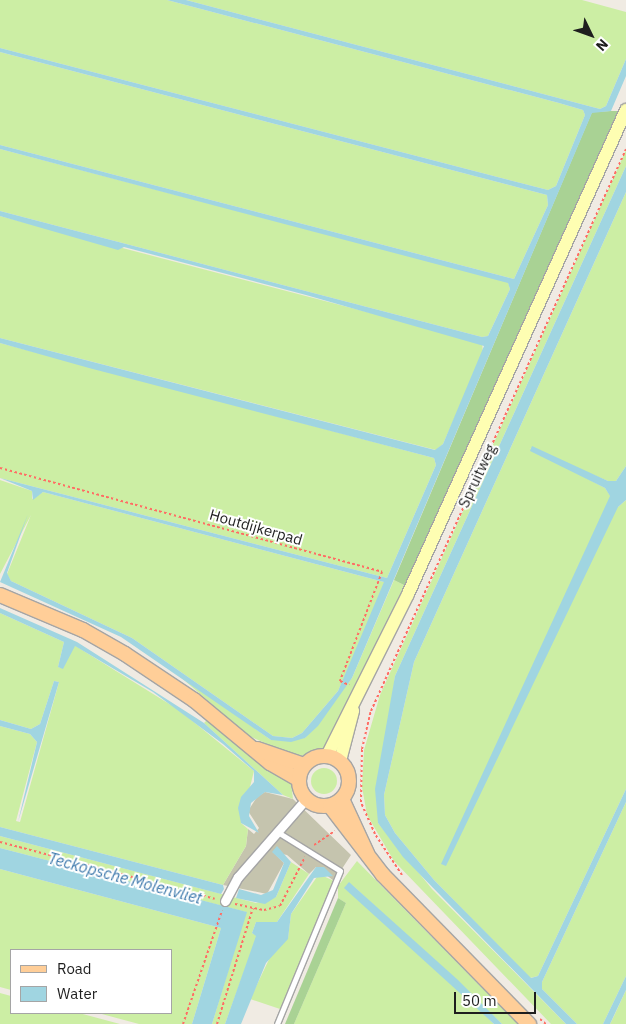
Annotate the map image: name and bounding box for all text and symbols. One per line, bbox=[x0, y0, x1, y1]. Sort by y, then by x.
north arrow bbox=[566, 10, 616, 60]
text: N bbox=[592, 35, 612, 55]
street label: Spruitweg bbox=[454, 441, 500, 511]
street label: Houtdijkerpad bbox=[208, 505, 304, 549]
water label: Teckopsche Molenvliet bbox=[46, 848, 204, 908]
legend bbox=[10, 949, 172, 1014]
text: Road bbox=[57, 959, 92, 978]
scale bar bbox=[456, 982, 538, 1014]
text: Water bbox=[57, 984, 97, 1003]
text: 50 m bbox=[462, 991, 497, 1010]

